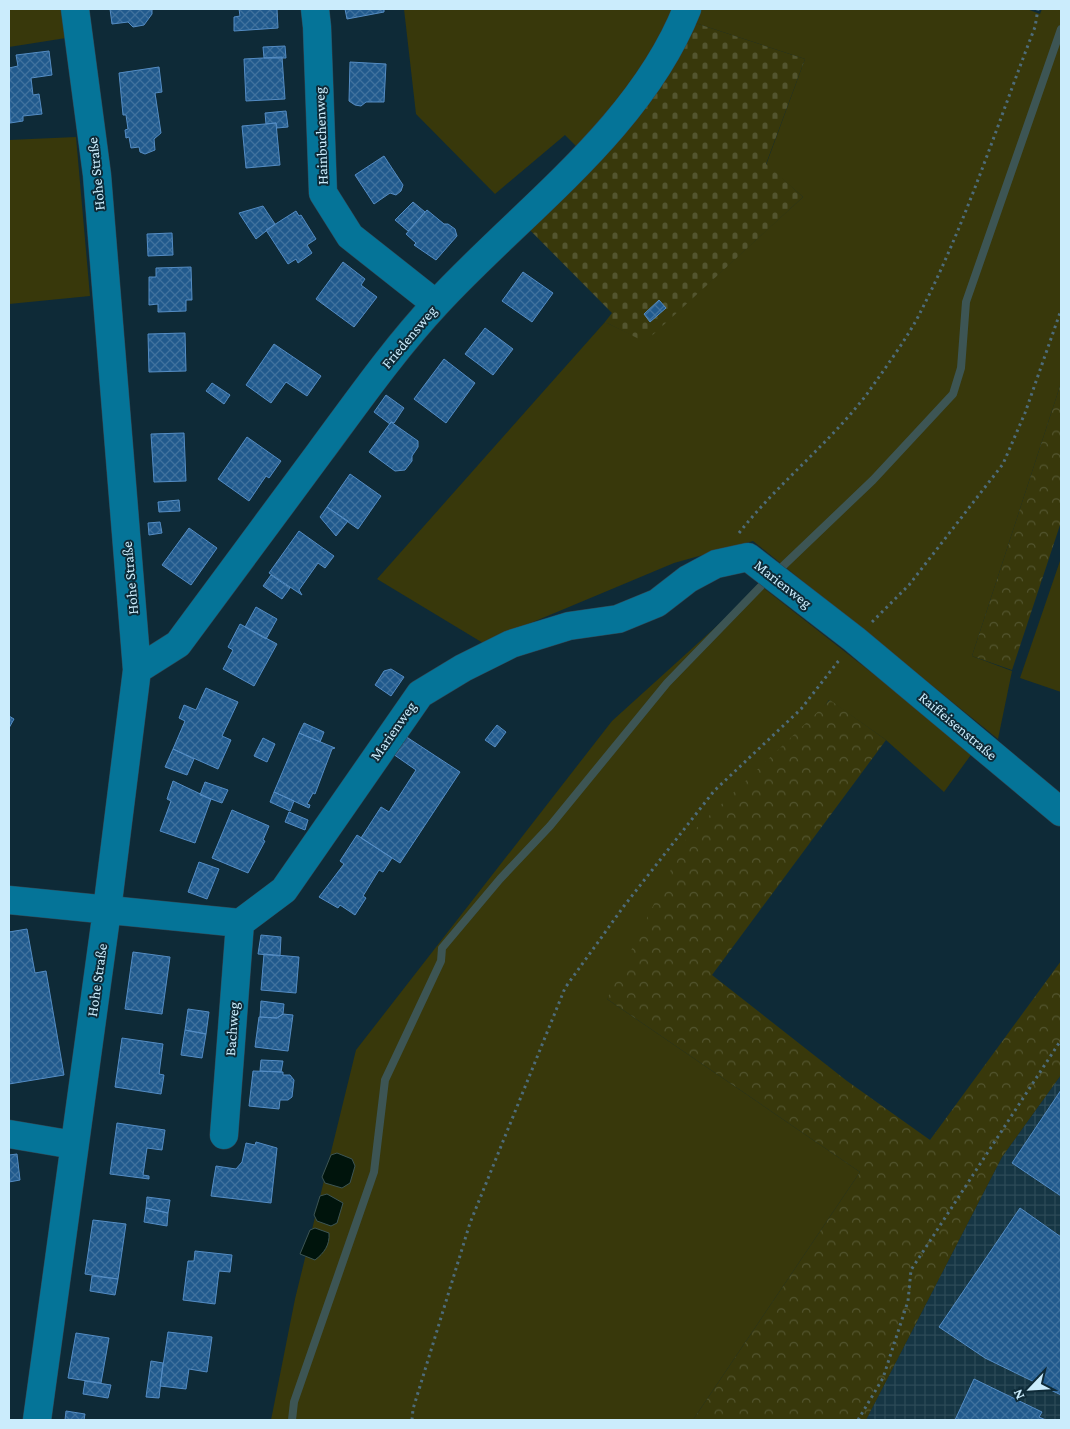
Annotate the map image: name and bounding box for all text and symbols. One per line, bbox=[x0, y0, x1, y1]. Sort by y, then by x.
street label: Hainbuchenweg bbox=[311, 87, 332, 185]
street label: Hohe Straße bbox=[84, 136, 108, 211]
street label: Friedensweg bbox=[378, 303, 440, 372]
street label: Hohe Straße bbox=[119, 540, 141, 615]
street label: Marienweg bbox=[751, 557, 815, 612]
street label: Raiffeisenstraße bbox=[916, 689, 1000, 763]
street label: Marienweg bbox=[367, 699, 420, 764]
street label: Hohe Straße bbox=[84, 942, 110, 1018]
street label: Bachweg bbox=[222, 1001, 243, 1057]
north arrow bbox=[1005, 1364, 1055, 1414]
text: N bbox=[1009, 1386, 1027, 1402]

